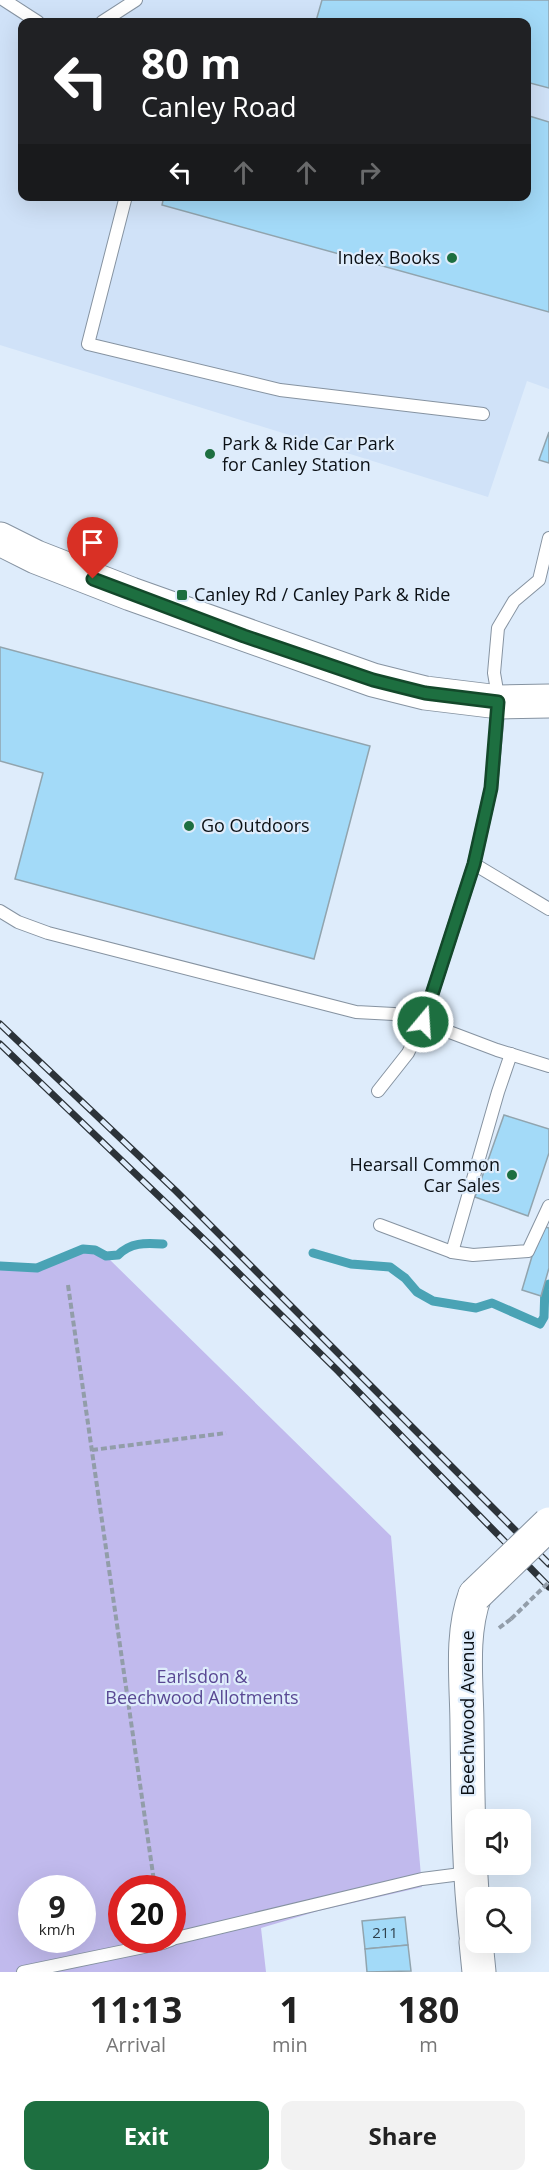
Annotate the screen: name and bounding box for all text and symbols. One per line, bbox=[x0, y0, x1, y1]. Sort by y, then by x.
text: 80 m bbox=[141, 34, 241, 91]
icon: left bbox=[42, 42, 120, 120]
text: Canley Road bbox=[141, 88, 297, 125]
icon: left bbox=[164, 156, 197, 189]
icon: ahead bbox=[227, 156, 260, 189]
icon: ahead bbox=[290, 156, 323, 189]
icon: right bbox=[353, 156, 386, 189]
place label: Index Books bbox=[337, 245, 440, 269]
marker: Index Books bbox=[445, 251, 459, 265]
place label: Park & Ride Car Park for Canley Station bbox=[222, 431, 395, 476]
marker: Park & Ride Car Park for Canley Station bbox=[203, 447, 217, 461]
pin bbox=[67, 517, 118, 579]
icon: arrive bbox=[76, 526, 109, 559]
place label: Canley Rd / Canley Park & Ride bbox=[194, 582, 450, 606]
marker: Canley Rd / Canley Park & Ride bbox=[175, 588, 189, 602]
place label: Go Outdoors bbox=[201, 813, 310, 837]
marker: Go Outdoors bbox=[182, 819, 196, 833]
position arrow bbox=[391, 990, 455, 1054]
place label: Hearsall Common Car Sales bbox=[350, 1152, 500, 1197]
marker: Hearsall Common Car Sales bbox=[505, 1168, 519, 1182]
street label: Beechwood Avenue bbox=[455, 1630, 479, 1796]
park label: Earlsdon & Beechwood Allotments bbox=[105, 1664, 299, 1709]
map controls bbox=[465, 1809, 531, 1953]
button: sound bbox=[465, 1809, 531, 1875]
speed limit sign: 20 bbox=[108, 1875, 186, 1953]
text: 9 bbox=[48, 1886, 66, 1927]
button: search bbox=[465, 1887, 531, 1953]
text: km/h bbox=[39, 1919, 75, 1939]
house number: 211 bbox=[372, 1922, 398, 1942]
text: 11:13 bbox=[90, 1985, 182, 2034]
text: 1 bbox=[280, 1985, 300, 2034]
text: 180 bbox=[398, 1985, 459, 2034]
text: Arrival bbox=[106, 2031, 166, 2058]
text: min bbox=[272, 2031, 308, 2058]
text: m bbox=[419, 2031, 438, 2058]
button: Exit bbox=[24, 2101, 269, 2170]
button: Share bbox=[281, 2101, 525, 2170]

